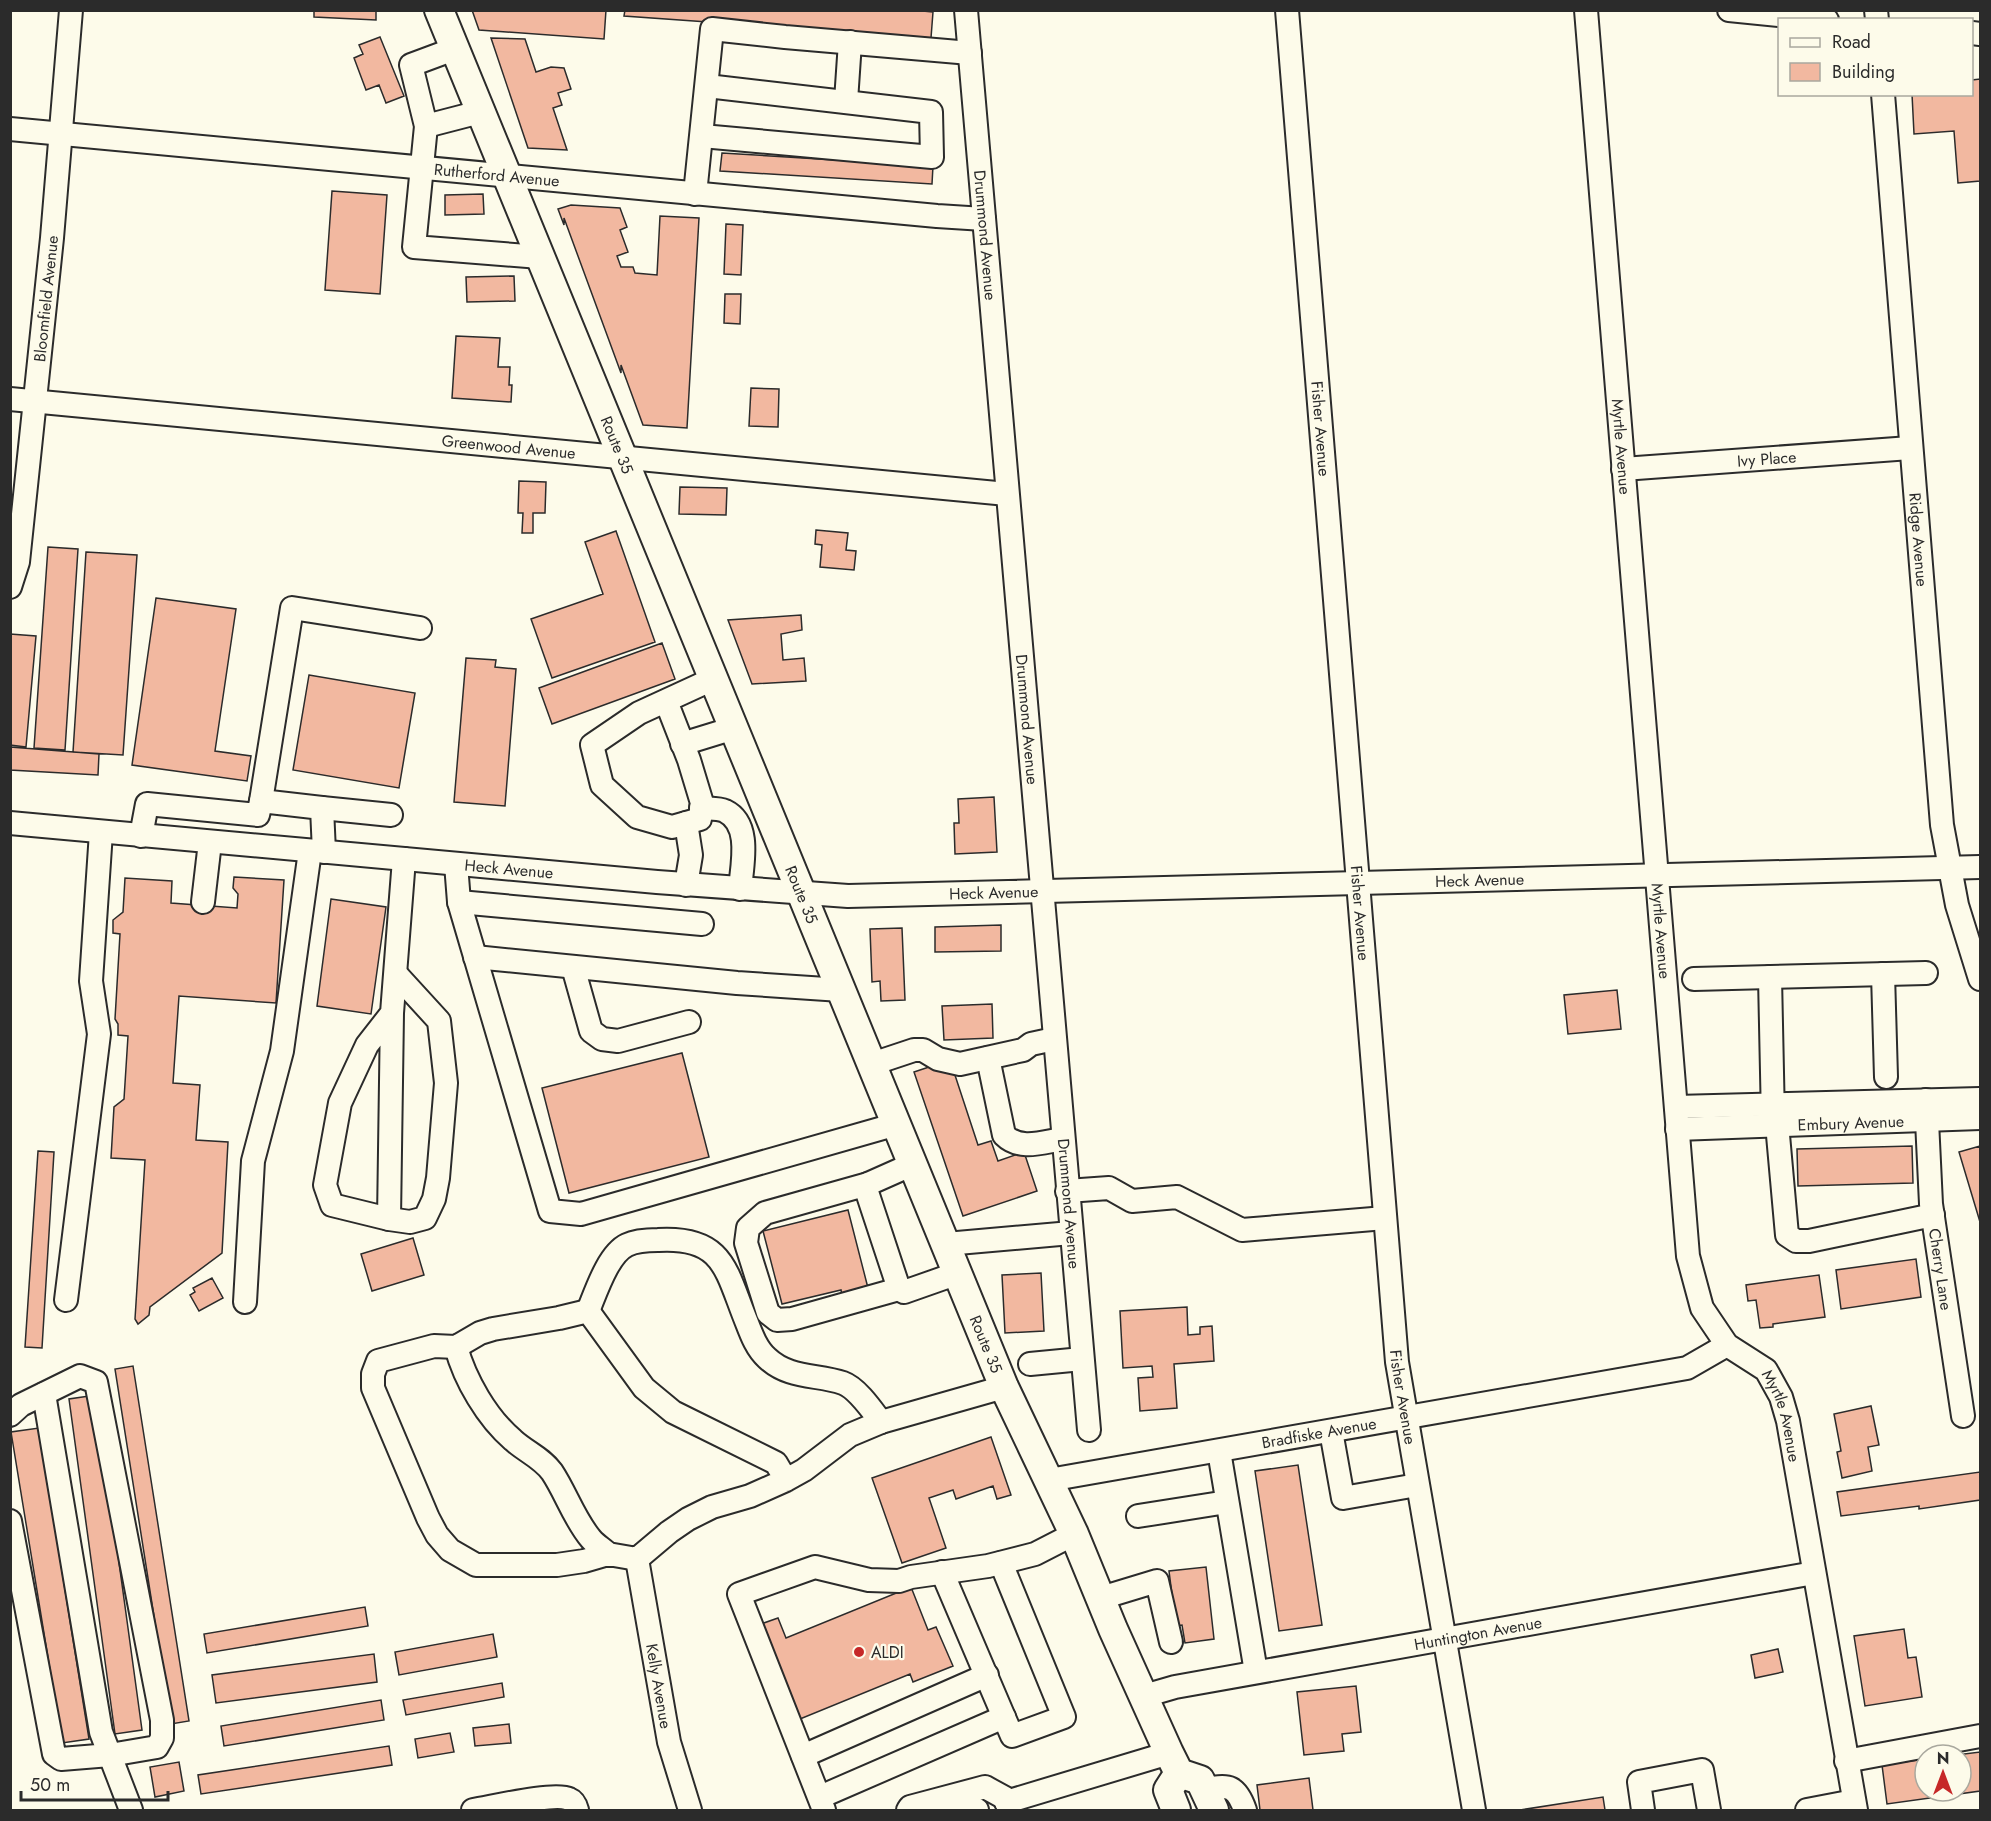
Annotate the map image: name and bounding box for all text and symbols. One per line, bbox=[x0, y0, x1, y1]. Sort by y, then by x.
legend bbox=[1778, 18, 1973, 96]
text: Road bbox=[1832, 29, 1871, 55]
text: Building bbox=[1832, 59, 1895, 85]
street label: Rutherford Avenue bbox=[433, 157, 561, 192]
street label: Drummond Avenue bbox=[968, 169, 1003, 301]
street label: Bloomfield Avenue bbox=[28, 234, 64, 363]
street label: Fisher Avenue bbox=[1306, 380, 1336, 477]
street label: Myrtle Avenue bbox=[1606, 398, 1637, 495]
street label: Route 35 bbox=[595, 412, 640, 477]
street label: Greenwood Avenue bbox=[441, 429, 577, 464]
street label: Ivy Place bbox=[1736, 445, 1797, 472]
street label: Ridge Avenue bbox=[1904, 492, 1934, 587]
street label: Drummond Avenue bbox=[1010, 653, 1045, 785]
street label: Heck Avenue bbox=[464, 853, 554, 884]
street label: Route 35 bbox=[780, 862, 824, 927]
street label: Fisher Avenue bbox=[1345, 864, 1376, 962]
street label: Heck Avenue bbox=[1435, 867, 1524, 892]
street label: Heck Avenue bbox=[949, 880, 1039, 905]
street label: Myrtle Avenue bbox=[1646, 882, 1677, 980]
street label: Embury Avenue bbox=[1797, 1109, 1905, 1136]
street label: Drummond Avenue bbox=[1052, 1137, 1086, 1270]
street label: Cherry Lane bbox=[1923, 1227, 1958, 1312]
street label: Route 35 bbox=[964, 1312, 1009, 1377]
street label: Fisher Avenue bbox=[1385, 1349, 1422, 1446]
street label: Myrtle Avenue bbox=[1756, 1365, 1806, 1463]
street label: Bradfiske Avenue bbox=[1260, 1411, 1378, 1454]
street label: Huntington Avenue bbox=[1412, 1610, 1544, 1656]
place label: ALDI bbox=[871, 1641, 904, 1664]
street label: Kelly Avenue bbox=[640, 1642, 678, 1730]
marker: ALDI bbox=[852, 1645, 866, 1659]
north arrow bbox=[1913, 1743, 1973, 1803]
text: N bbox=[1937, 1747, 1949, 1770]
scale bar bbox=[21, 1764, 168, 1802]
text: 50 m bbox=[30, 1772, 70, 1798]

